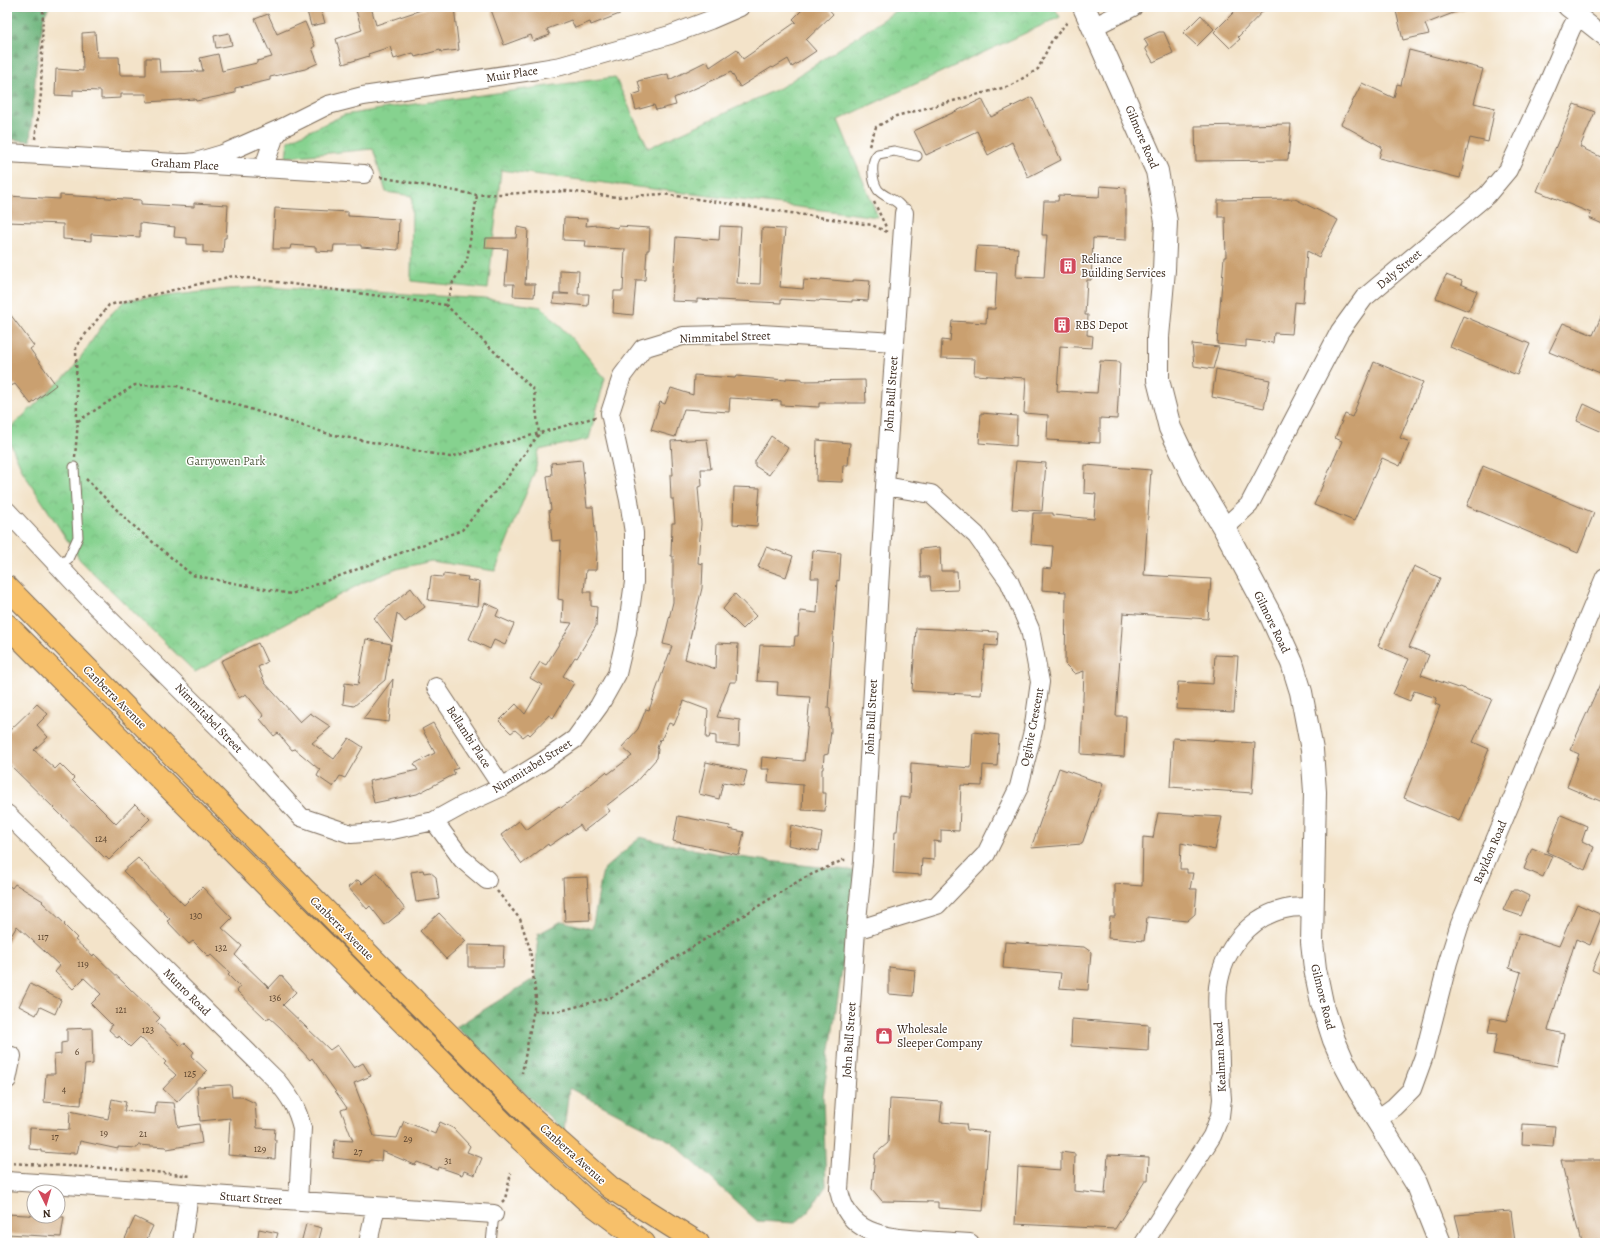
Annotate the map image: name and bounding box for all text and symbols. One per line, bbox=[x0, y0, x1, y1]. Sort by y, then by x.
street label: Muir Place bbox=[485, 62, 539, 86]
street label: Gilmore Road bbox=[1121, 103, 1163, 172]
street label: Graham Place bbox=[151, 154, 219, 174]
street label: Daly Street bbox=[1373, 245, 1425, 293]
place label: Reliance Building Services bbox=[1081, 251, 1166, 281]
building icon: Reliance Building Services bbox=[1058, 256, 1078, 276]
building icon: RBS Depot bbox=[1052, 315, 1072, 335]
place label: RBS Depot bbox=[1075, 317, 1128, 333]
street label: Nimmitabel Street bbox=[679, 327, 771, 347]
street label: John Bull Street bbox=[880, 355, 902, 433]
park label: Garryowen Park bbox=[187, 453, 265, 469]
street label: Gilmore Road bbox=[1250, 588, 1294, 656]
street label: Canberra Avenue bbox=[80, 662, 150, 732]
street label: John Bull Street bbox=[861, 679, 881, 755]
street label: Nimmitabel Street bbox=[172, 680, 246, 756]
street label: Ogilvie Crescent bbox=[1017, 686, 1047, 768]
street label: Bellambi Place bbox=[443, 703, 495, 771]
street label: Nimmitabel Street bbox=[489, 735, 575, 797]
street label: Bayldon Road bbox=[1470, 817, 1511, 886]
house number: 124 bbox=[95, 832, 108, 845]
street label: Canberra Avenue bbox=[307, 893, 377, 963]
house number: 130 bbox=[190, 909, 202, 922]
house number: 117 bbox=[37, 930, 49, 943]
house number: 132 bbox=[215, 941, 227, 954]
house number: 119 bbox=[77, 957, 89, 970]
street label: Gilmore Road bbox=[1307, 962, 1339, 1032]
street label: Munro Road bbox=[160, 965, 215, 1020]
house number: 136 bbox=[269, 991, 281, 1004]
street label: John Bull Street bbox=[838, 1001, 860, 1079]
house number: 121 bbox=[115, 1003, 127, 1016]
place label: Wholesale Sleeper Company bbox=[896, 1021, 983, 1051]
street label: Kealman Road bbox=[1210, 1021, 1230, 1093]
house number: 123 bbox=[142, 1023, 154, 1036]
shop icon: Wholesale Sleeper Company bbox=[874, 1026, 894, 1046]
house number: 6 bbox=[75, 1045, 80, 1058]
house number: 125 bbox=[184, 1067, 196, 1080]
house number: 4 bbox=[62, 1083, 67, 1096]
street label: Canberra Avenue bbox=[536, 1120, 610, 1188]
house number: 19 bbox=[100, 1126, 108, 1139]
house number: 21 bbox=[139, 1127, 148, 1140]
house number: 17 bbox=[51, 1130, 60, 1143]
house number: 29 bbox=[403, 1132, 413, 1145]
house number: 129 bbox=[254, 1142, 267, 1155]
house number: 27 bbox=[354, 1145, 363, 1158]
house number: 31 bbox=[444, 1154, 452, 1167]
north arrow bbox=[26, 1184, 66, 1224]
street label: Stuart Street bbox=[219, 1188, 283, 1208]
text: N bbox=[42, 1206, 51, 1221]

